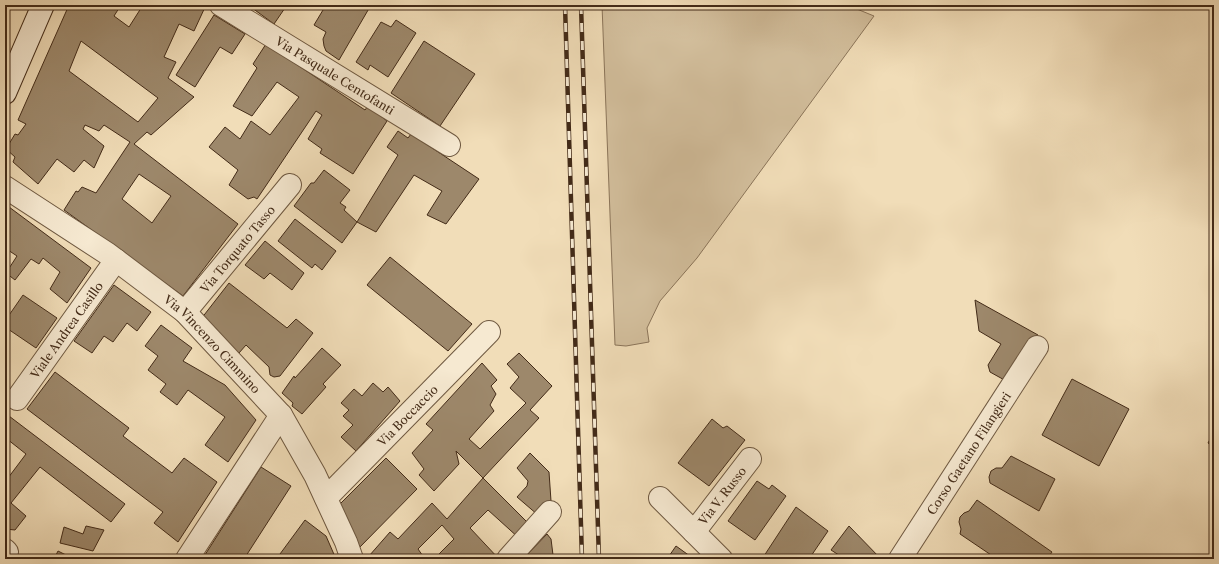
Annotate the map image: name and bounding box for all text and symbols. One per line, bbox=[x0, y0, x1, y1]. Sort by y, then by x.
street label: Via Pasquale Centofanti bbox=[272, 32, 398, 117]
street label: Via Torquato Tasso bbox=[196, 202, 278, 296]
street label: Viale Andrea Casillo bbox=[26, 278, 106, 382]
street label: Via Vincenzo Cimmino bbox=[160, 291, 264, 396]
street label: Via Boccaccio bbox=[373, 381, 441, 450]
street label: Corso Gaetano Filangieri bbox=[923, 389, 1014, 517]
street label: Via V. Russo bbox=[694, 463, 749, 528]

